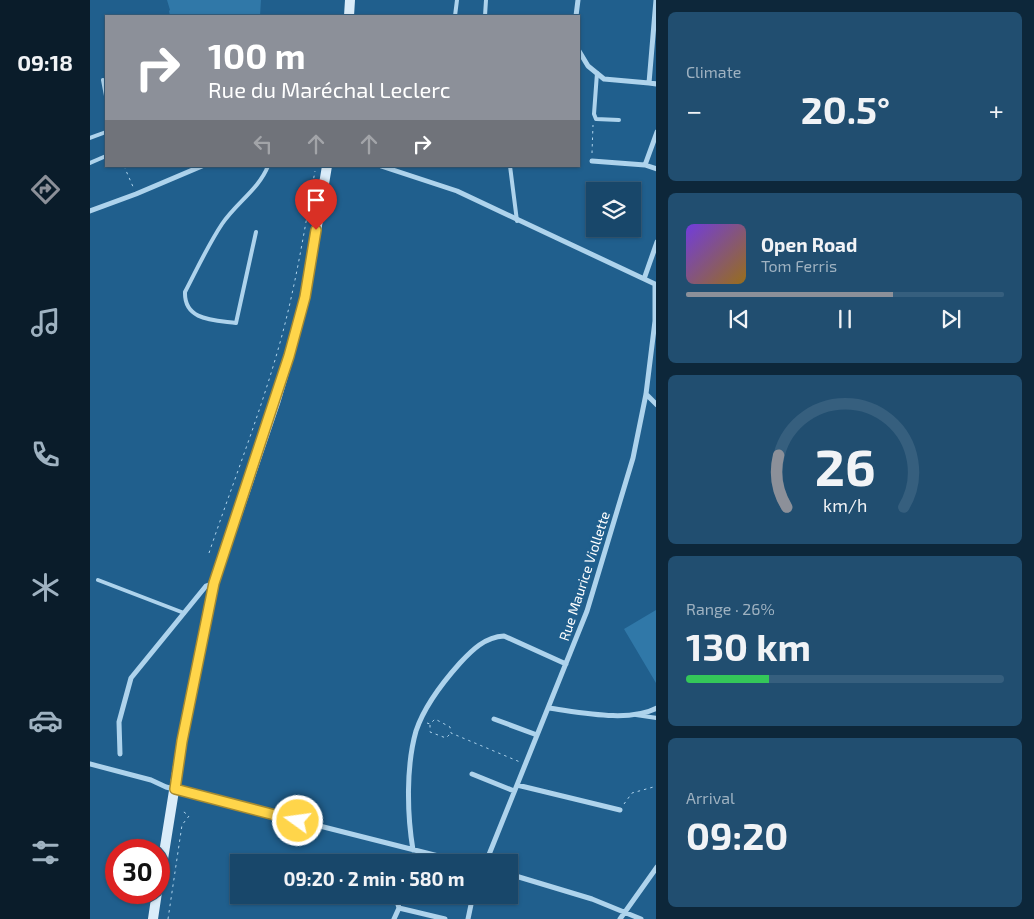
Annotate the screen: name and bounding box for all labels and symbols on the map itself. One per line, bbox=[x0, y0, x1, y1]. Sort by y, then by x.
pin bbox=[295, 179, 337, 230]
street label: Rue Maurice Viollette bbox=[555, 509, 613, 643]
position arrow bbox=[271, 794, 323, 846]
speed limit sign: 30 bbox=[105, 839, 170, 904]

